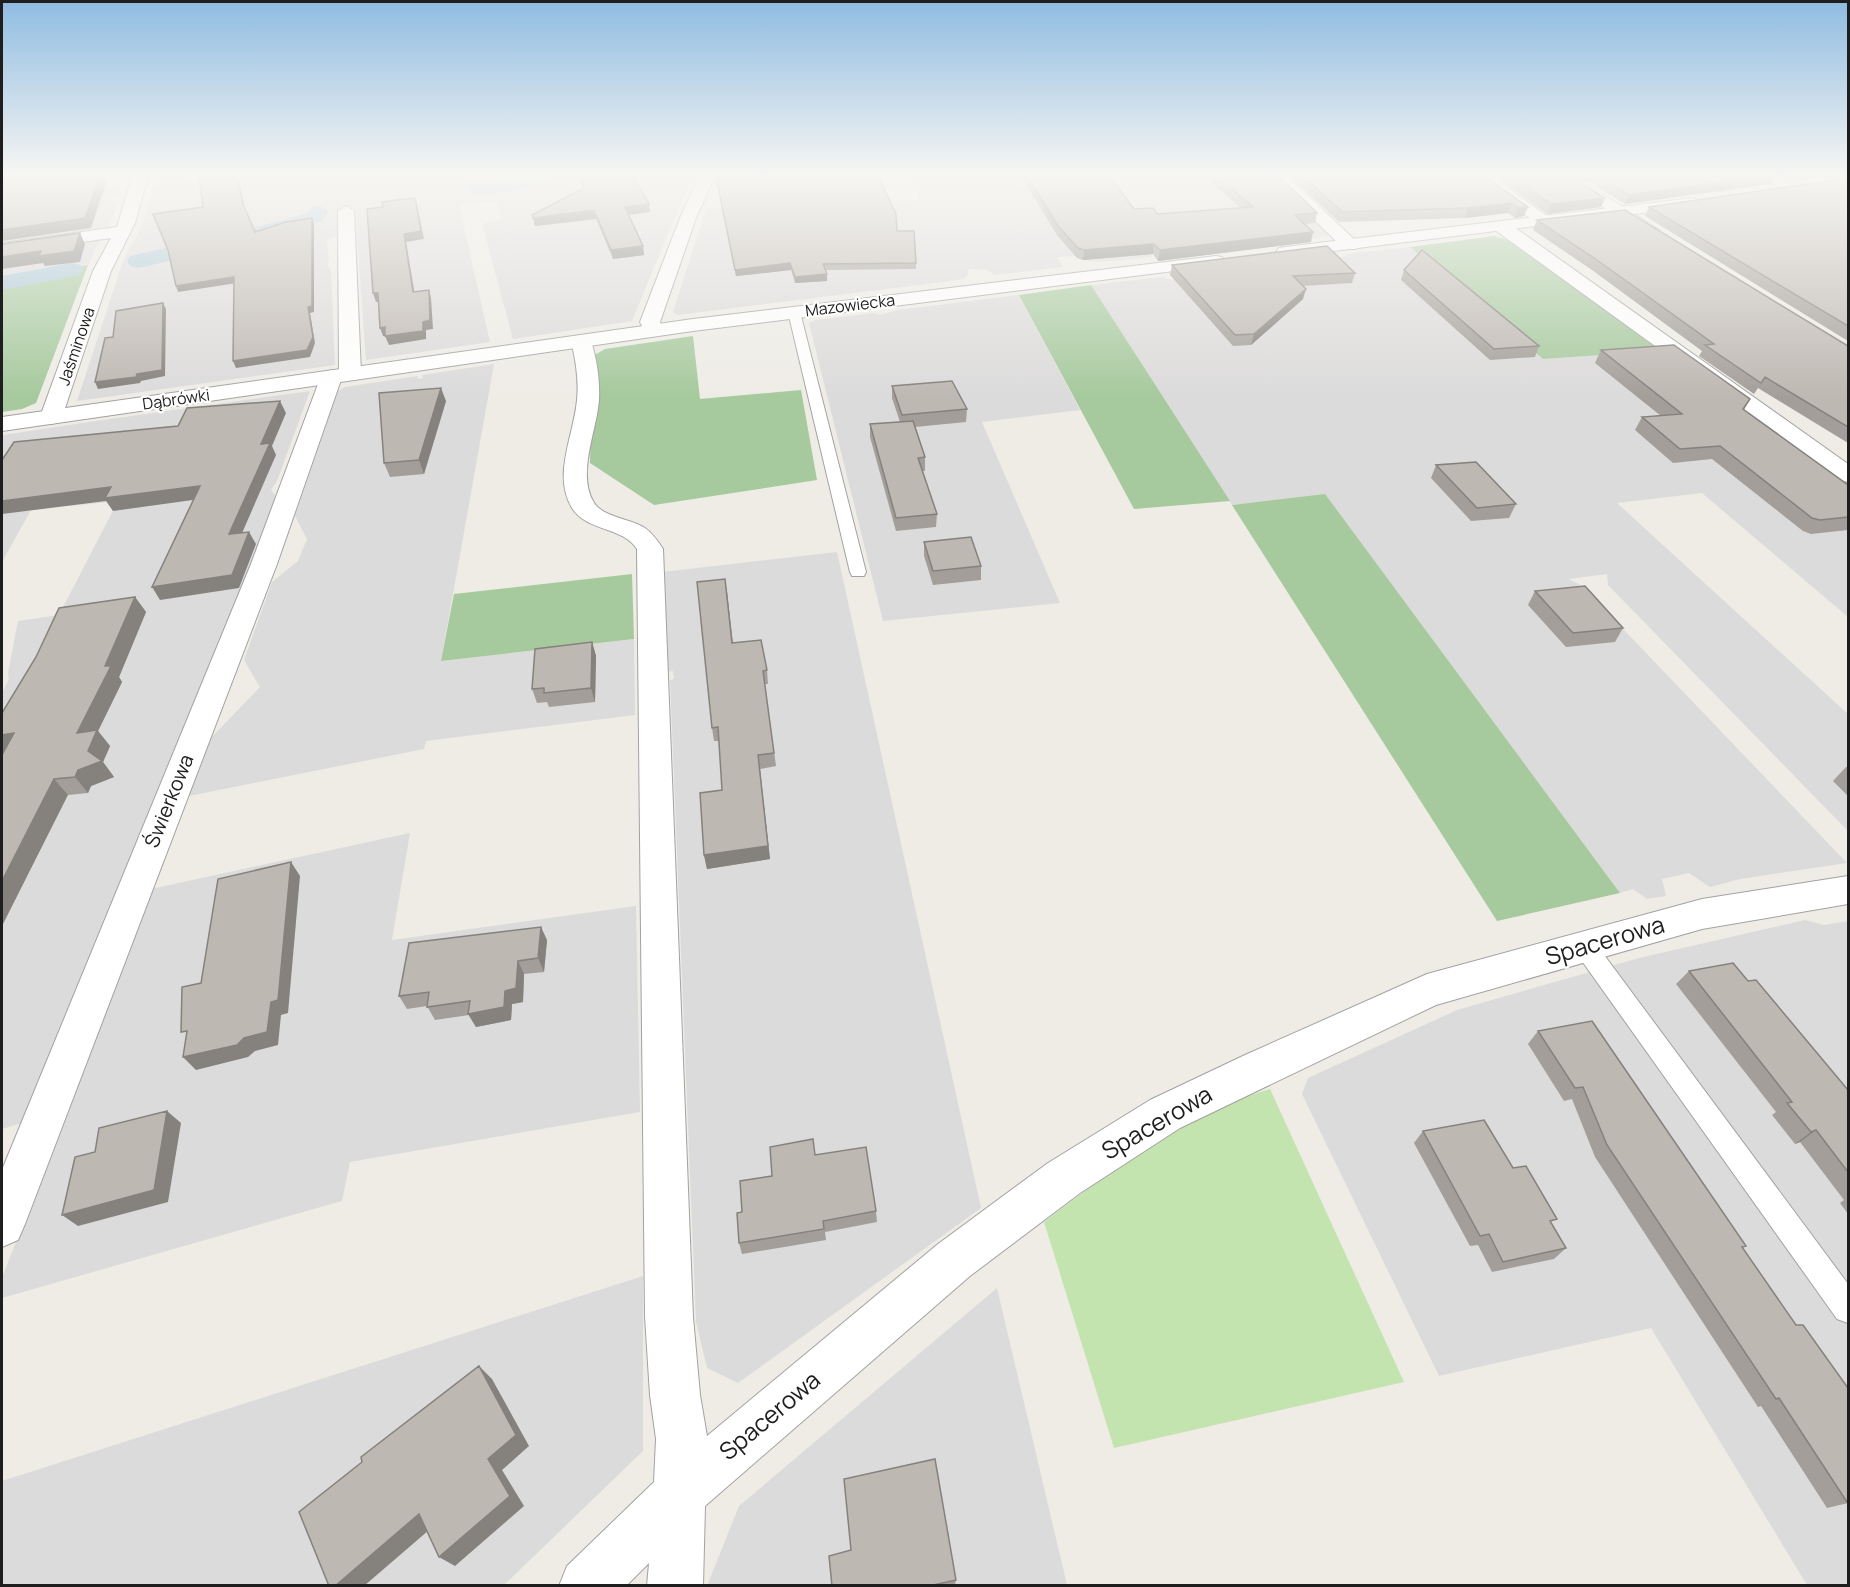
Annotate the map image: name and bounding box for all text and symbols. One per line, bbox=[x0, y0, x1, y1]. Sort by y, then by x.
street label: Mazowiecka bbox=[804, 289, 896, 321]
street label: Jaśminowa bbox=[52, 304, 100, 388]
street label: Dąbrówki bbox=[141, 383, 211, 415]
street label: Świerkowa bbox=[138, 750, 199, 851]
street label: Spacerowa bbox=[1541, 907, 1668, 972]
street label: Spacerowa bbox=[1095, 1077, 1218, 1167]
street label: Spacerowa bbox=[712, 1363, 827, 1467]

